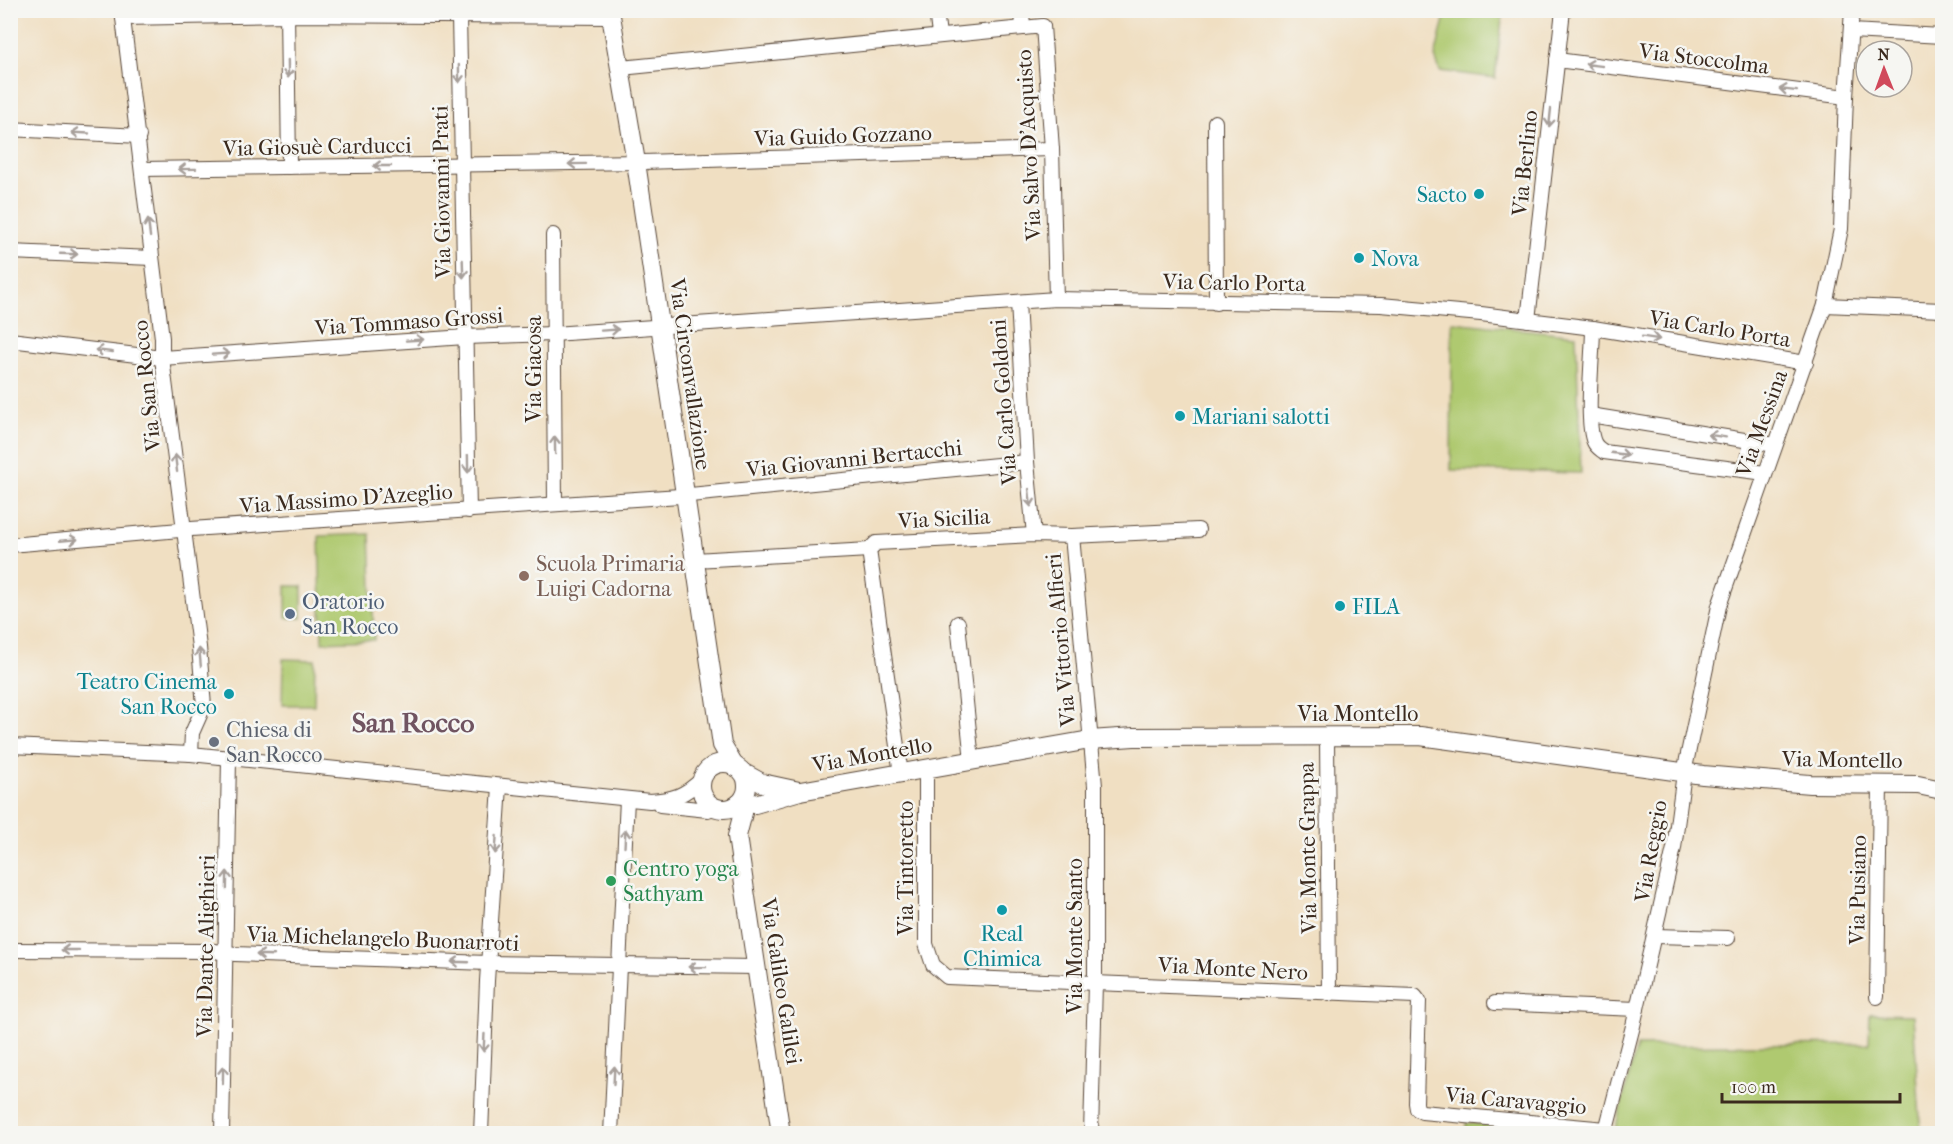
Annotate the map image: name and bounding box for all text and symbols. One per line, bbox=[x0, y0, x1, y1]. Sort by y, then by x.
street label: Via Stoccolma bbox=[1636, 38, 1771, 80]
north arrow bbox=[1854, 39, 1914, 99]
text: N bbox=[1878, 45, 1891, 64]
street label: Via Salvo D'Acquisto bbox=[1011, 49, 1047, 242]
one-way arrow bbox=[282, 58, 294, 78]
one-way arrow bbox=[1585, 59, 1605, 70]
one-way arrow bbox=[454, 64, 465, 84]
one-way arrow bbox=[1778, 84, 1798, 95]
street label: Via Giovanni Prati bbox=[427, 105, 457, 280]
one-way arrow bbox=[1545, 108, 1556, 128]
street label: Via Berlino bbox=[1506, 109, 1543, 218]
street label: Via Guido Gozzano bbox=[753, 120, 932, 152]
one-way arrow bbox=[71, 127, 91, 138]
street label: Via Giosuè Carducci bbox=[221, 132, 412, 162]
one-way arrow bbox=[568, 158, 588, 169]
one-way arrow bbox=[373, 160, 393, 172]
one-way arrow bbox=[178, 163, 198, 174]
place label: Sacto bbox=[1417, 182, 1467, 208]
marker: Sacto bbox=[1472, 187, 1486, 201]
one-way arrow bbox=[143, 218, 154, 238]
place label: Nova bbox=[1371, 246, 1420, 272]
one-way arrow bbox=[58, 248, 78, 260]
marker: Nova bbox=[1352, 251, 1366, 265]
one-way arrow bbox=[458, 259, 469, 279]
street label: Via Carlo Porta bbox=[1161, 269, 1306, 297]
street label: Via Circonvallazione bbox=[664, 276, 716, 472]
street label: Via Tommaso Grossi bbox=[313, 302, 505, 342]
street label: Via Carlo Porta bbox=[1646, 305, 1793, 353]
street label: Via Giacosa bbox=[521, 315, 547, 424]
street label: Via Carlo Goldoni bbox=[985, 318, 1023, 487]
street label: Via San Rocco bbox=[127, 319, 167, 454]
one-way arrow bbox=[599, 325, 619, 336]
one-way arrow bbox=[1641, 332, 1660, 343]
one-way arrow bbox=[405, 335, 425, 346]
one-way arrow bbox=[95, 345, 114, 356]
one-way arrow bbox=[210, 348, 230, 359]
street label: Via Messina bbox=[1730, 365, 1794, 481]
place label: Mariani salotti bbox=[1192, 404, 1330, 430]
marker: Mariani salotti bbox=[1173, 409, 1187, 423]
one-way arrow bbox=[1708, 430, 1728, 441]
street label: Via Giovanni Bertacchi bbox=[744, 435, 964, 483]
one-way arrow bbox=[549, 436, 560, 456]
one-way arrow bbox=[1610, 448, 1630, 459]
one-way arrow bbox=[170, 454, 181, 473]
one-way arrow bbox=[462, 454, 474, 474]
street label: Via Massimo D'Azeglio bbox=[238, 479, 453, 519]
one-way arrow bbox=[1025, 488, 1036, 508]
street label: Via Sicilia bbox=[896, 504, 992, 534]
one-way arrow bbox=[58, 534, 78, 545]
place label: Scuola Primaria Luigi Cadorna bbox=[536, 551, 686, 602]
street label: Via Vittorio Alfieri bbox=[1040, 552, 1082, 729]
marker: Scuola Primaria Luigi Cadorna bbox=[517, 569, 531, 583]
place label: Oratorio San Rocco bbox=[302, 589, 398, 640]
place label: FILA bbox=[1352, 594, 1401, 620]
marker: FILA bbox=[1333, 599, 1347, 613]
marker: Oratorio San Rocco bbox=[283, 607, 297, 621]
one-way arrow bbox=[194, 647, 205, 667]
place label: Teatro Cinema San Rocco bbox=[77, 669, 218, 720]
marker: Teatro Cinema San Rocco bbox=[222, 687, 236, 701]
street label: Via Montello bbox=[1297, 701, 1418, 727]
district label: San Rocco bbox=[352, 706, 474, 739]
place label: Chiesa di San Rocco bbox=[226, 717, 322, 768]
street label: Via Montello bbox=[809, 732, 934, 778]
marker: Chiesa di San Rocco bbox=[207, 735, 221, 749]
street label: Via Montello bbox=[1780, 746, 1903, 774]
street label: Via Monte Grappa bbox=[1293, 761, 1323, 935]
street label: Via Reggio bbox=[1629, 798, 1673, 905]
street label: Via Tintoretto bbox=[893, 800, 919, 937]
one-way arrow bbox=[619, 829, 630, 849]
one-way arrow bbox=[491, 834, 502, 854]
street label: Via Pusiano bbox=[1844, 835, 1872, 946]
street label: Via Dante Alighieri bbox=[191, 854, 221, 1039]
place label: Centro yoga Sathyam bbox=[623, 856, 739, 907]
street label: Via Monte Santo bbox=[1062, 858, 1088, 1015]
one-way arrow bbox=[222, 871, 233, 891]
marker: Centro yoga Sathyam bbox=[604, 874, 618, 888]
street label: Via Galileo Galilei bbox=[755, 895, 807, 1067]
marker: Real Chimica bbox=[995, 903, 1009, 917]
street label: Via Michelangelo Buonarroti bbox=[245, 921, 520, 957]
place label: Real Chimica bbox=[963, 921, 1042, 972]
one-way arrow bbox=[61, 944, 81, 956]
one-way arrow bbox=[255, 950, 275, 961]
street label: Via Monte Nero bbox=[1156, 952, 1309, 986]
one-way arrow bbox=[450, 956, 470, 968]
one-way arrow bbox=[687, 961, 707, 973]
one-way arrow bbox=[479, 1032, 490, 1052]
one-way arrow bbox=[217, 1066, 229, 1086]
one-way arrow bbox=[608, 1066, 619, 1086]
scale bar bbox=[1722, 1066, 1900, 1104]
text: 100 m bbox=[1731, 1077, 1776, 1098]
street label: Via Caravaggio bbox=[1443, 1082, 1588, 1120]

